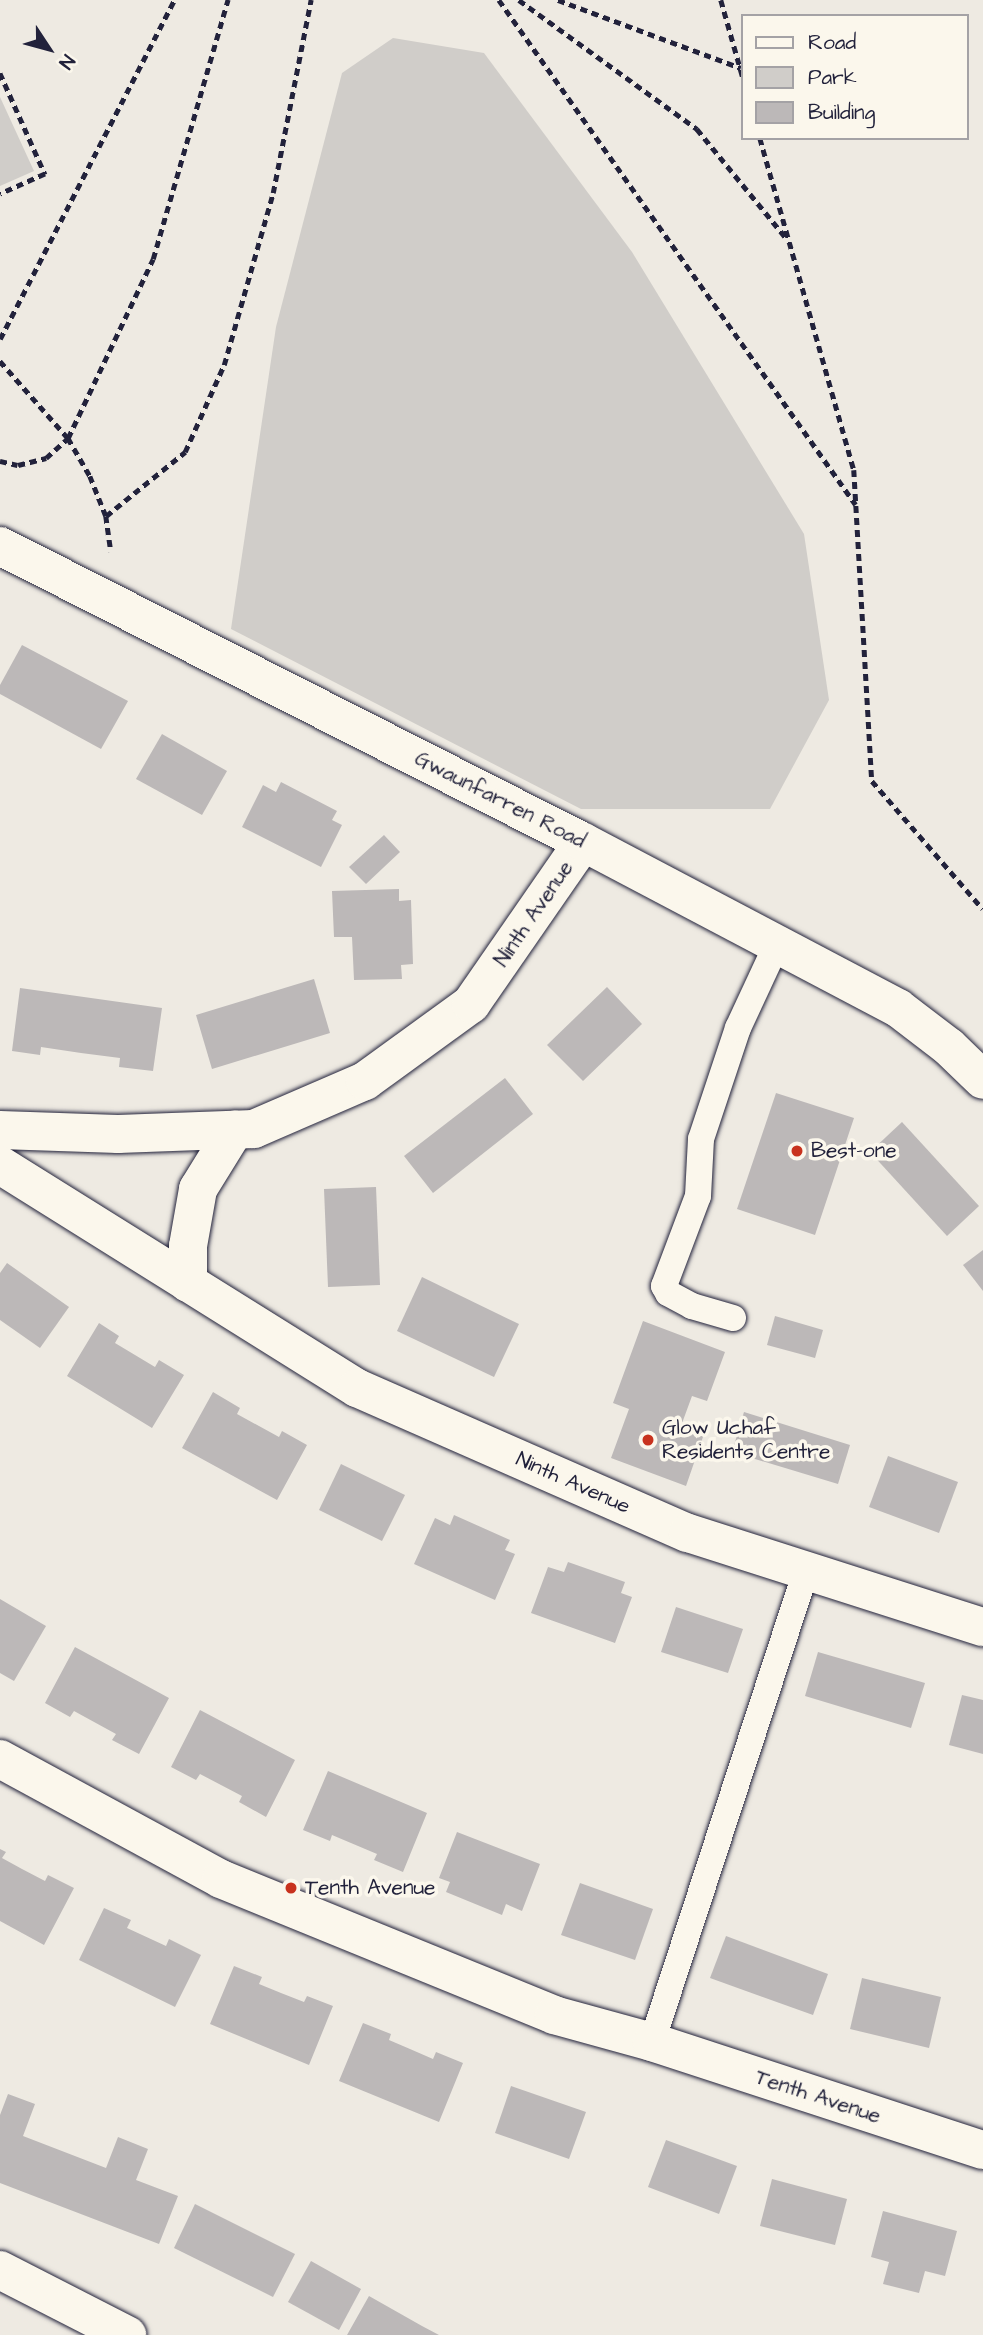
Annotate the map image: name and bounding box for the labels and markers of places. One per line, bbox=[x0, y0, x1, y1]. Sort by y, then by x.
place label: Best-one bbox=[811, 1138, 897, 1164]
marker: Best-one bbox=[789, 1143, 805, 1159]
place label: Glow Uchaf Residents Centre bbox=[662, 1415, 830, 1465]
marker: Glow Uchaf Residents Centre bbox=[640, 1432, 656, 1448]
place label: Tenth Avenue bbox=[305, 1875, 435, 1901]
marker: Tenth Avenue bbox=[283, 1880, 299, 1896]

